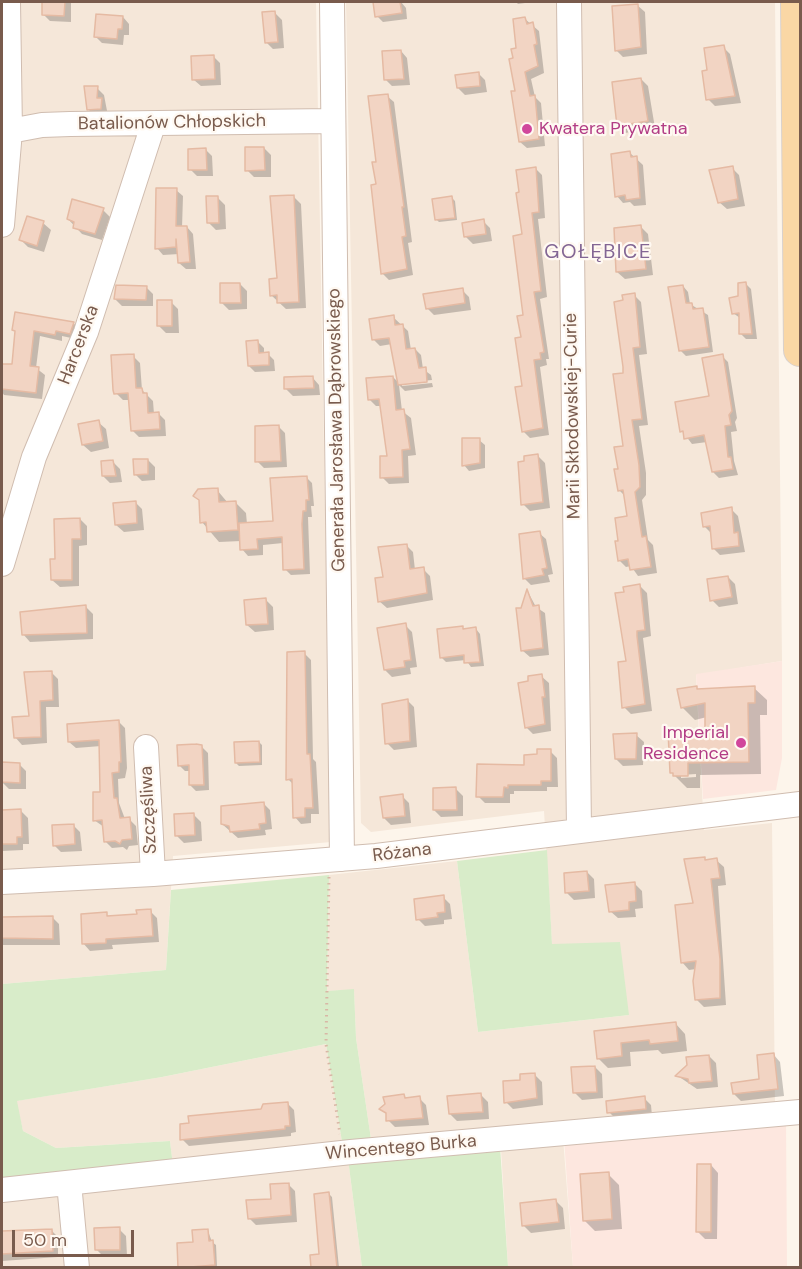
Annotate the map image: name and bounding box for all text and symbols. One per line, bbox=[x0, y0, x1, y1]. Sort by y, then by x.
street label: Batalionów Chłopskich bbox=[78, 111, 266, 135]
place label: Kwatera Prywatna bbox=[539, 118, 687, 140]
marker: Kwatera Prywatna bbox=[520, 122, 534, 136]
district label: GOŁĘBICE bbox=[544, 241, 652, 265]
street label: Generała Jarosława Dąbrowskiego bbox=[324, 288, 350, 572]
street label: Harcerska bbox=[54, 302, 104, 388]
street label: Marii Skłodowskiej-Curie bbox=[560, 313, 586, 519]
place label: Imperial Residence bbox=[643, 722, 729, 764]
marker: Imperial Residence bbox=[734, 736, 748, 750]
street label: Szczęśliwa bbox=[136, 765, 162, 855]
street label: Różana bbox=[371, 839, 433, 867]
street label: Wincentego Burka bbox=[325, 1131, 477, 1165]
scale bar bbox=[15, 1218, 136, 1256]
text: 50 m bbox=[23, 1228, 67, 1252]

